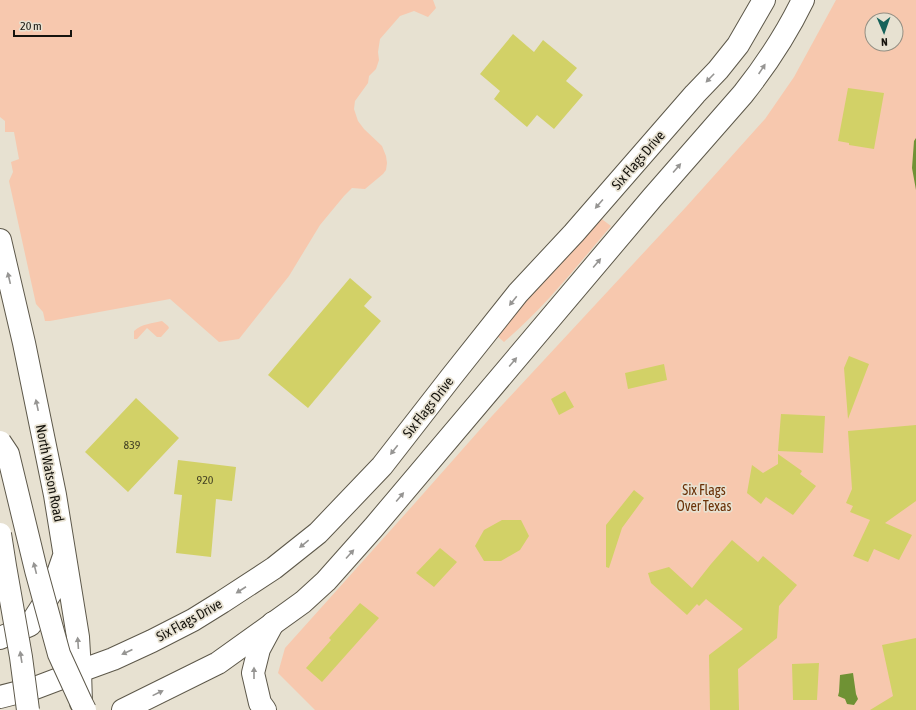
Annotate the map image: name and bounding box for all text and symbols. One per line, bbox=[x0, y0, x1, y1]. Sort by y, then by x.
scale bar bbox=[14, 12, 71, 38]
north arrow bbox=[864, 12, 904, 52]
text: 20 m bbox=[20, 19, 42, 33]
text: N bbox=[881, 36, 888, 48]
one-way arrow bbox=[758, 64, 765, 75]
one-way arrow bbox=[706, 73, 715, 83]
street label: Six Flags Drive bbox=[608, 127, 668, 193]
one-way arrow bbox=[673, 163, 682, 174]
one-way arrow bbox=[595, 198, 604, 209]
one-way arrow bbox=[592, 258, 601, 268]
one-way arrow bbox=[5, 272, 11, 284]
one-way arrow bbox=[508, 295, 517, 306]
one-way arrow bbox=[508, 357, 517, 368]
street label: Six Flags Drive bbox=[399, 373, 457, 441]
one-way arrow bbox=[33, 399, 39, 411]
street label: North Watson Road bbox=[33, 423, 67, 523]
house number: 839 bbox=[124, 438, 141, 452]
one-way arrow bbox=[389, 445, 398, 456]
house number: 920 bbox=[197, 473, 214, 487]
park label: Six Flags Over Texas bbox=[677, 482, 731, 514]
one-way arrow bbox=[395, 491, 404, 502]
one-way arrow bbox=[298, 540, 309, 548]
one-way arrow bbox=[345, 549, 354, 560]
one-way arrow bbox=[32, 562, 38, 574]
one-way arrow bbox=[236, 586, 246, 594]
street label: Six Flags Drive bbox=[153, 595, 225, 645]
one-way arrow bbox=[75, 637, 82, 649]
one-way arrow bbox=[122, 649, 133, 655]
one-way arrow bbox=[18, 651, 24, 663]
one-way arrow bbox=[251, 667, 257, 680]
one-way arrow bbox=[153, 690, 164, 696]

